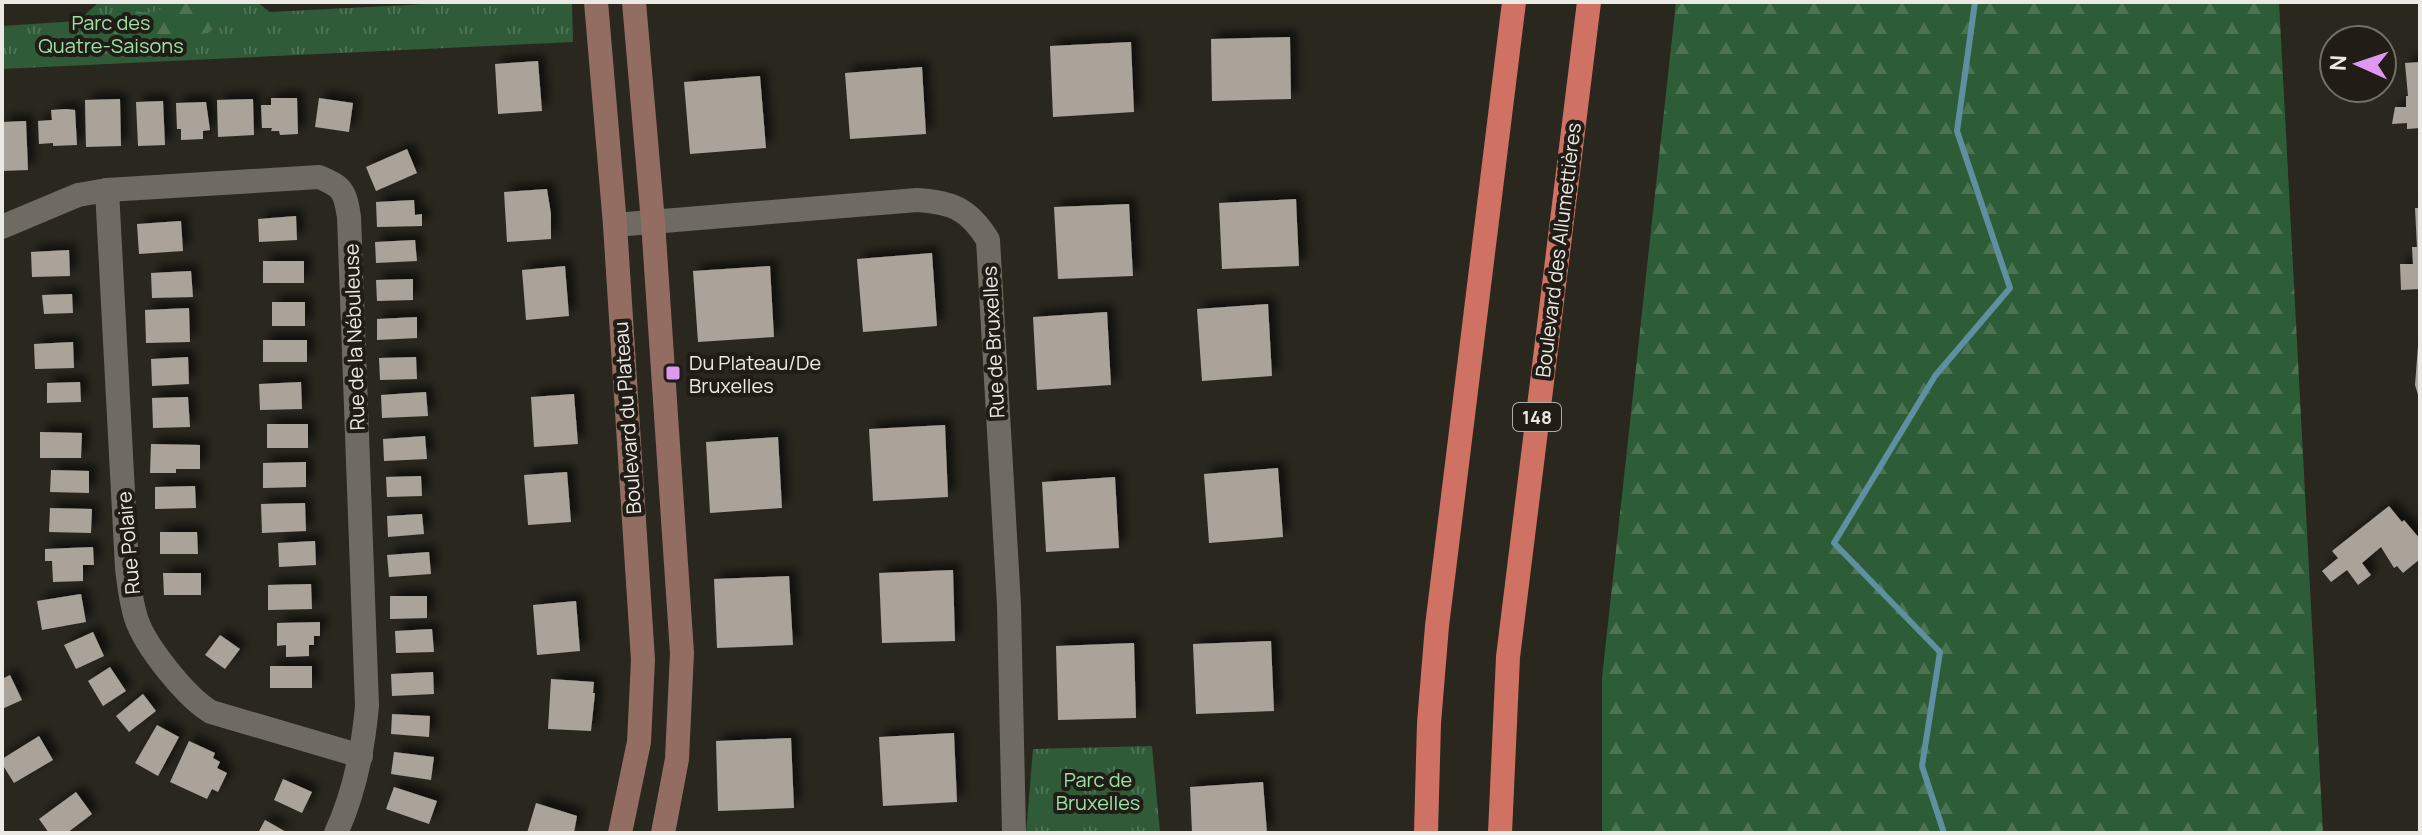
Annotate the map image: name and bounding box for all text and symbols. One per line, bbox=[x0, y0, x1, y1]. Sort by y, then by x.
park label: Parc des Quatre-Saisons bbox=[38, 9, 184, 59]
north arrow bbox=[2318, 24, 2398, 104]
text: N bbox=[2323, 54, 2353, 72]
street label: Boulevard des Allumettières bbox=[1529, 121, 1587, 379]
street label: Rue de la Nébuleuse bbox=[337, 243, 371, 431]
street label: Rue de Bruxelles bbox=[976, 265, 1010, 419]
street label: Boulevard du Plateau bbox=[607, 321, 647, 515]
place label: Du Plateau/De Bruxelles bbox=[689, 349, 821, 399]
marker: Du Plateau/De Bruxelles bbox=[664, 364, 682, 382]
road number: 148 bbox=[1513, 403, 1561, 431]
street label: Rue Polaire bbox=[110, 490, 146, 596]
park label: Parc de Bruxelles bbox=[1056, 766, 1140, 816]

